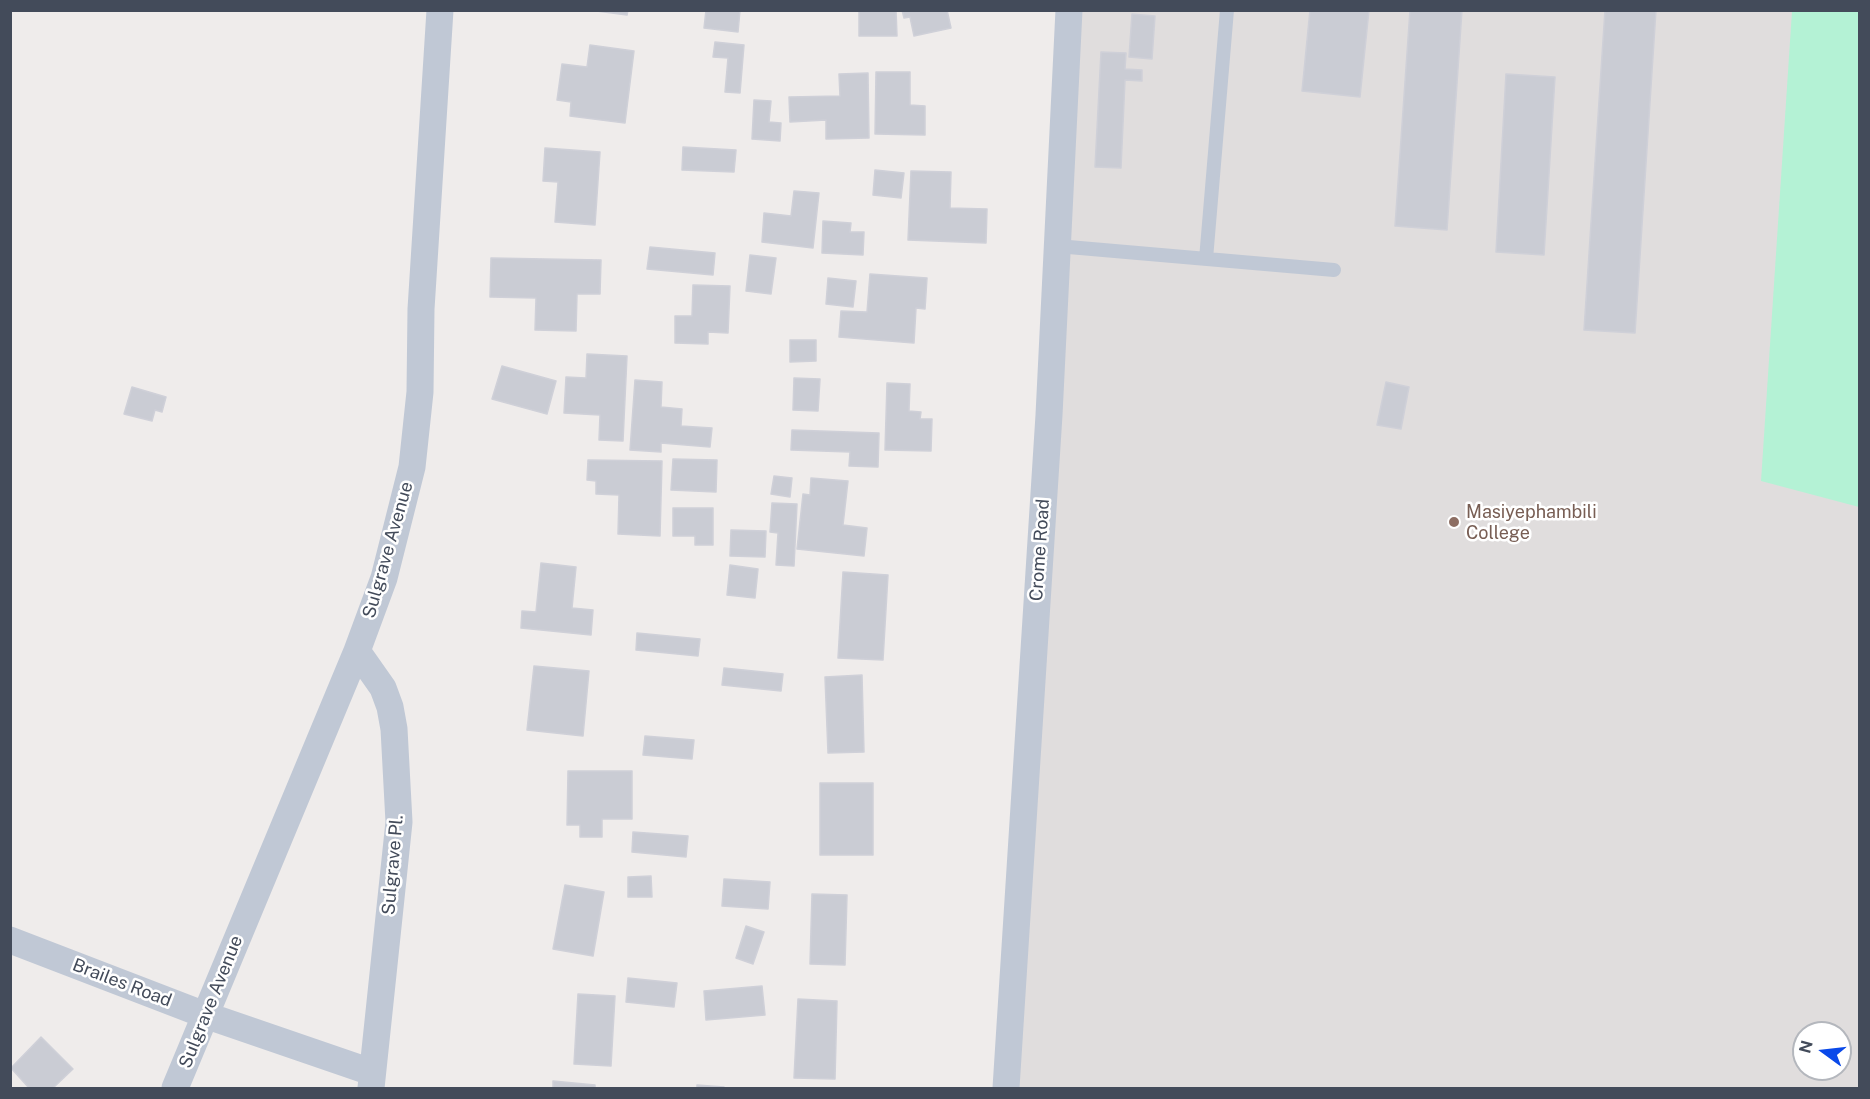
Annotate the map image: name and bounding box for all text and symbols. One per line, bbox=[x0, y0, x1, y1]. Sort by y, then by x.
street label: Sulgrave Avenue bbox=[358, 479, 418, 621]
street label: Crome Road bbox=[1026, 498, 1054, 602]
place label: Masiyephambili College bbox=[1466, 501, 1597, 544]
marker: Masiyephambili College bbox=[1447, 515, 1461, 529]
street label: Sulgrave Pl. bbox=[378, 814, 408, 916]
street label: Sulgrave Avenue bbox=[175, 933, 247, 1071]
street label: Brailes Road bbox=[69, 954, 175, 1012]
north arrow bbox=[1792, 1021, 1852, 1081]
text: N bbox=[1795, 1038, 1817, 1055]

